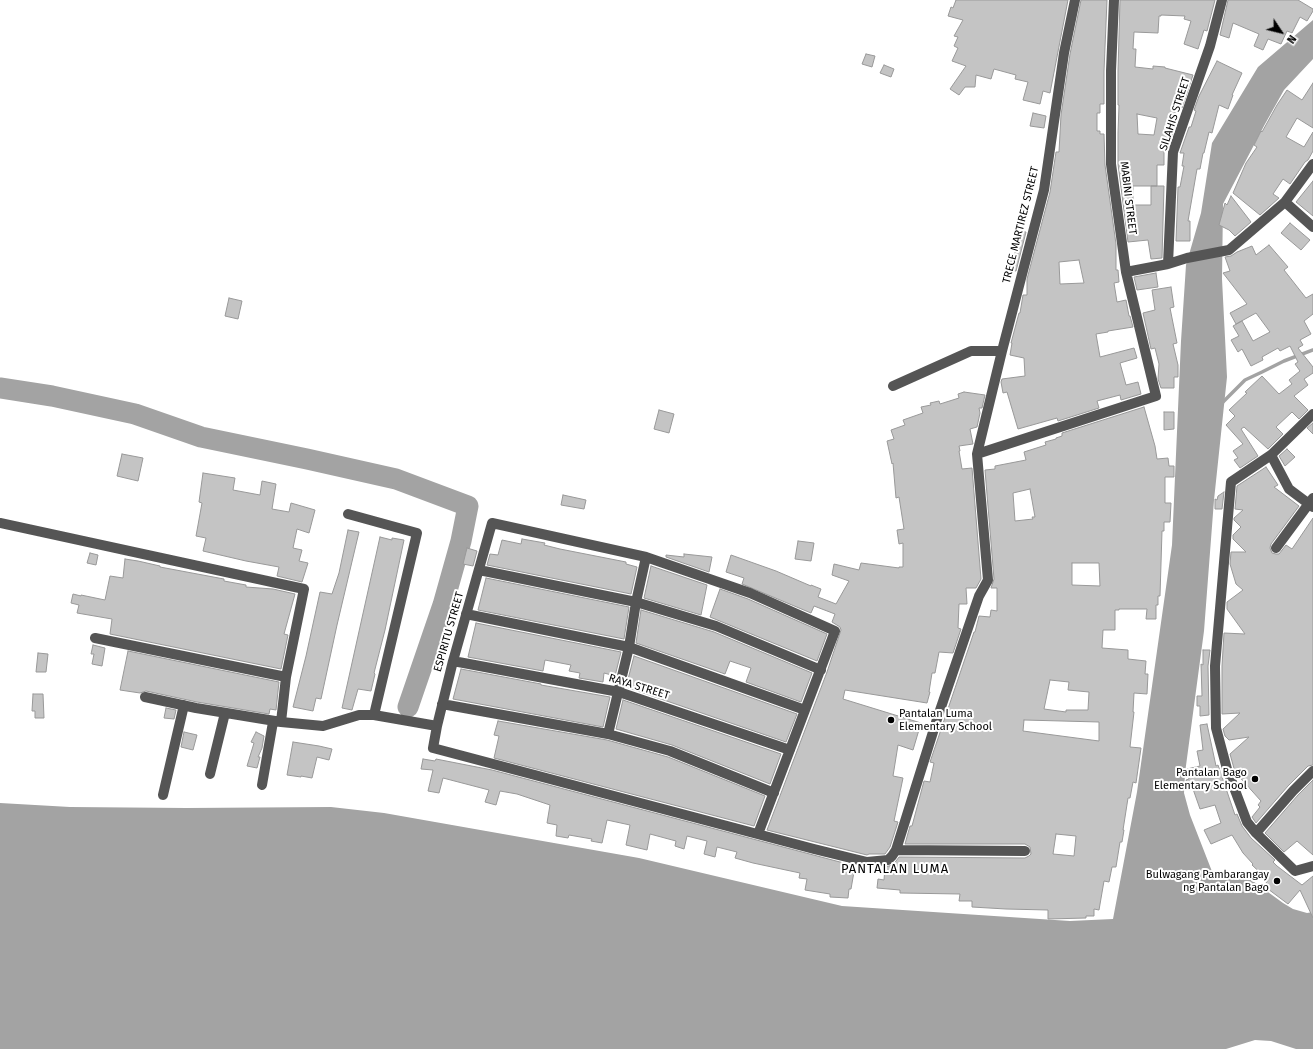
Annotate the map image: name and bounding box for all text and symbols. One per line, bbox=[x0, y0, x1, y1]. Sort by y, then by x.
north arrow bbox=[1261, 12, 1301, 52]
text: N bbox=[1284, 32, 1299, 46]
street label: SILAHIS STREET bbox=[1157, 76, 1193, 152]
street label: MABINI STREET bbox=[1117, 160, 1139, 236]
street label: TRECE MARTIREZ STREET bbox=[1000, 165, 1042, 285]
street label: ESPIRITU STREET bbox=[431, 590, 467, 674]
street label: RAYA STREET bbox=[607, 672, 671, 702]
place label: Pantalan Luma Elementary School bbox=[899, 707, 992, 733]
marker: Pantalan Luma Elementary School bbox=[886, 715, 896, 725]
place label: Pantalan Bago Elementary School bbox=[1154, 766, 1247, 792]
marker: Pantalan Bago Elementary School bbox=[1250, 774, 1260, 784]
district label: PANTALAN LUMA bbox=[841, 861, 949, 877]
place label: Bulwagang Pambarangay ng Pantalan Bago bbox=[1146, 868, 1269, 894]
marker: Bulwagang Pambarangay ng Pantalan Bago bbox=[1272, 876, 1282, 886]

